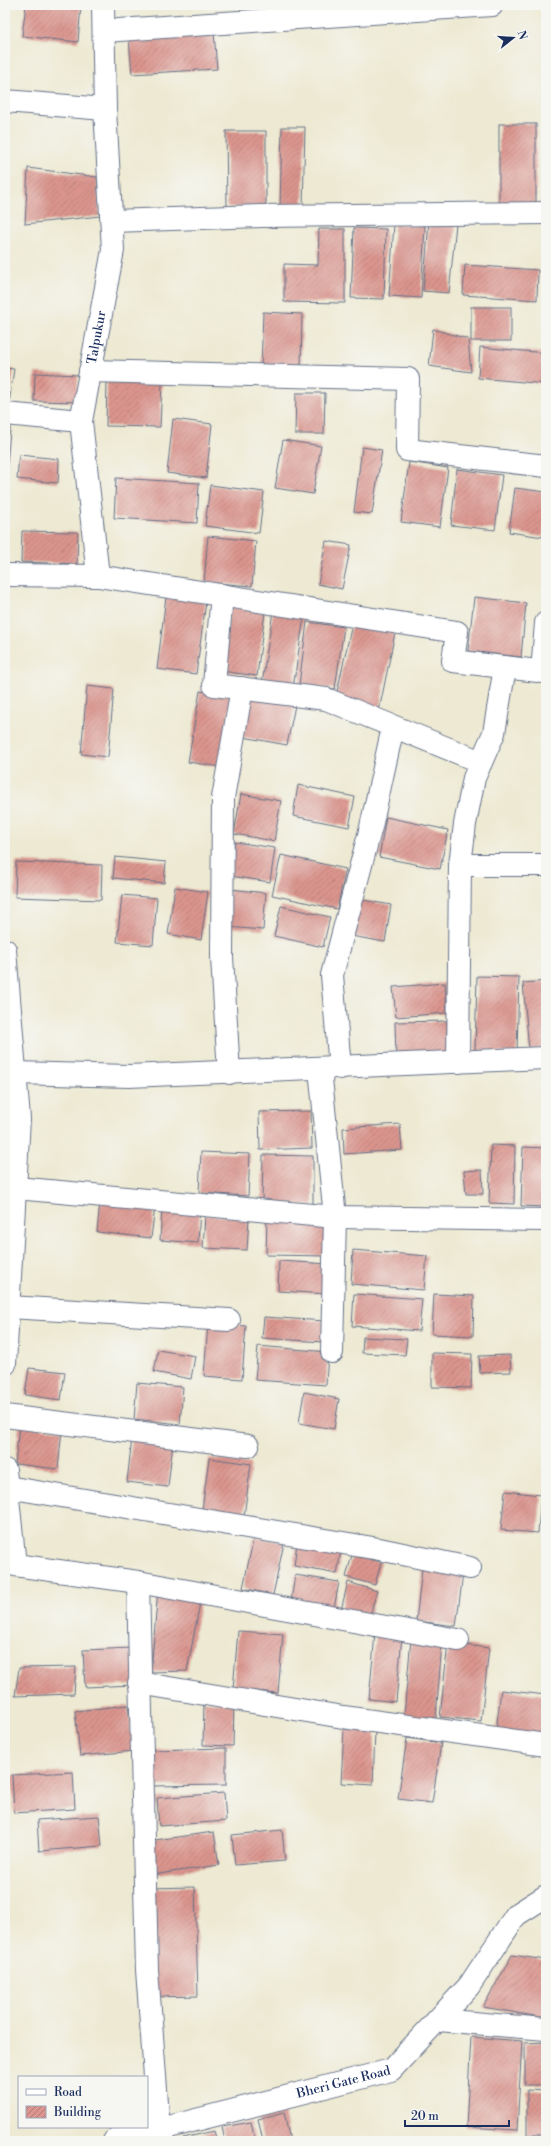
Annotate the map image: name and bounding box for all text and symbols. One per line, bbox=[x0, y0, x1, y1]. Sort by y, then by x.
north arrow bbox=[493, 18, 533, 58]
text: N bbox=[514, 29, 530, 42]
street label: Talpukur bbox=[84, 309, 110, 365]
street label: Bheri Gate Road bbox=[294, 2062, 393, 2102]
legend bbox=[18, 2076, 148, 2128]
text: Road bbox=[54, 2085, 82, 2100]
scale bar bbox=[405, 2102, 509, 2128]
text: Building bbox=[53, 2105, 102, 2120]
text: 20 m bbox=[411, 2109, 439, 2124]

